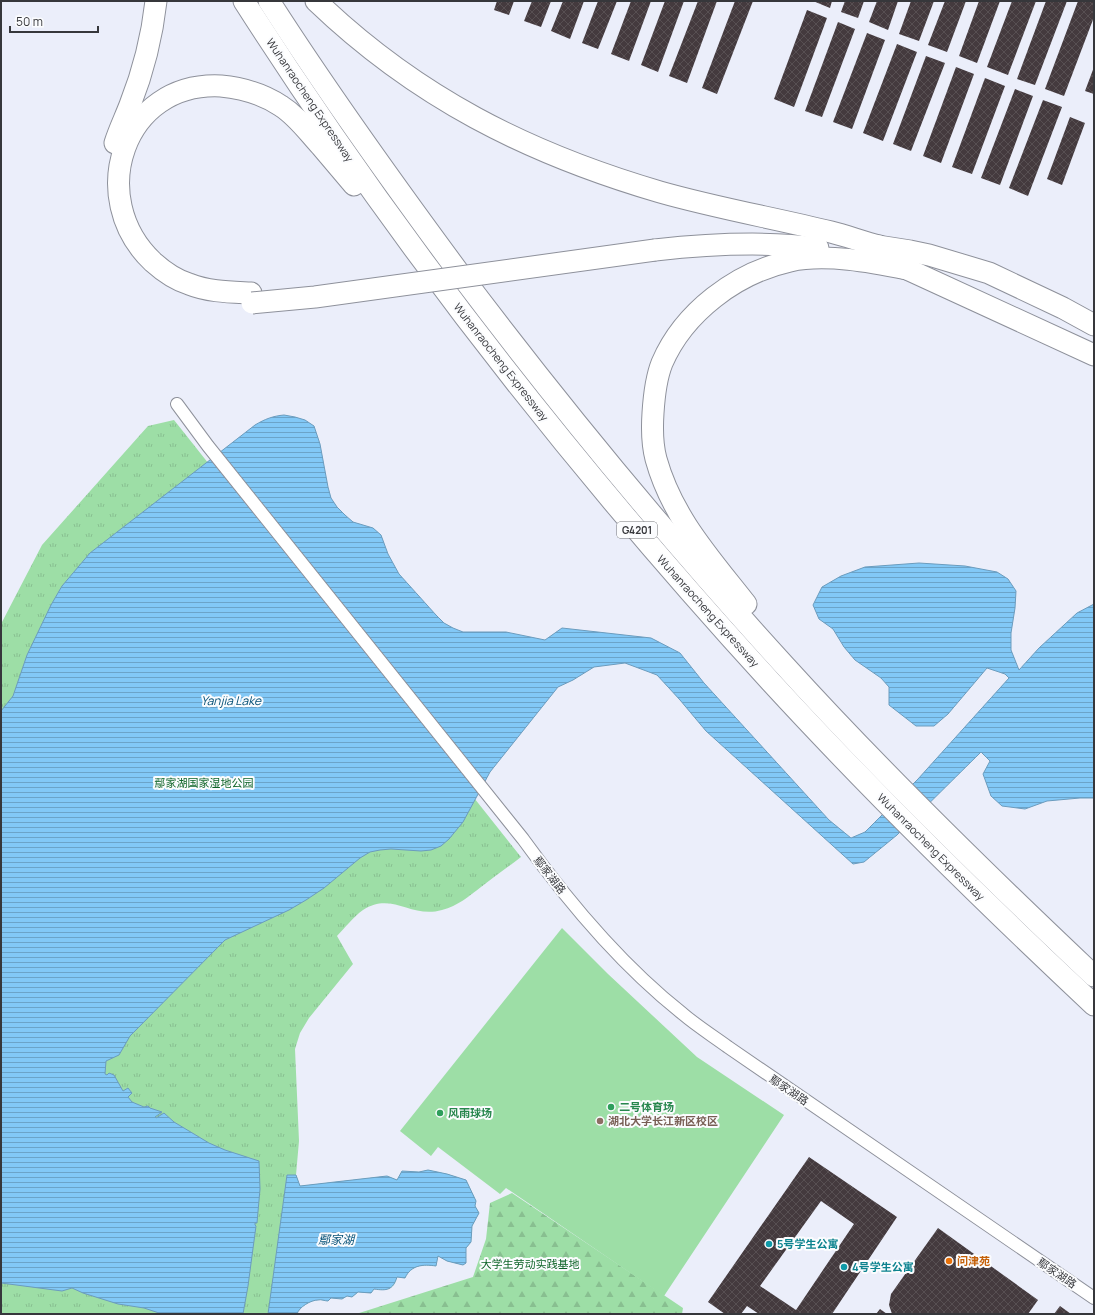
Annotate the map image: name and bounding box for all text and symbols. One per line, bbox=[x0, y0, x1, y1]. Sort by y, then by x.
scale bar bbox=[10, 8, 98, 34]
text: 50 m bbox=[16, 13, 43, 30]
street label: Wuhanraocheng Expressway bbox=[263, 35, 358, 165]
street label: Wuhanraocheng Expressway bbox=[451, 300, 552, 424]
road number: G4201 bbox=[617, 522, 657, 538]
street label: Wuhanraocheng Expressway bbox=[654, 551, 763, 670]
water label: Yanjia Lake bbox=[201, 692, 262, 709]
park label: 鄢家湖国家湿地公园 bbox=[155, 775, 254, 790]
street label: Wuhanraocheng Expressway bbox=[874, 790, 988, 904]
street label: 鄢家湖路 bbox=[531, 853, 570, 897]
street label: 鄢家湖路 bbox=[767, 1071, 812, 1108]
place label: 二号体育场 bbox=[619, 1099, 674, 1114]
marker: 二号体育场 bbox=[606, 1102, 616, 1112]
place label: 风雨球场 bbox=[448, 1105, 492, 1120]
marker: 风雨球场 bbox=[435, 1108, 445, 1118]
place label: 湖北大学长江新区校区 bbox=[608, 1113, 718, 1128]
marker: 湖北大学长江新区校区 bbox=[595, 1116, 605, 1126]
water label: 鄢家湖 bbox=[318, 1231, 356, 1248]
place label: 5号学生公寓 bbox=[777, 1236, 838, 1251]
marker: 5号学生公寓 bbox=[764, 1239, 774, 1249]
place label: 问津苑 bbox=[957, 1253, 990, 1268]
street label: 鄢家湖路 bbox=[1035, 1254, 1080, 1291]
park label: 大学生劳动实践基地 bbox=[481, 1256, 580, 1271]
marker: 问津苑 bbox=[944, 1256, 954, 1266]
place label: 4号学生公寓 bbox=[852, 1259, 914, 1274]
marker: 4号学生公寓 bbox=[839, 1262, 849, 1272]

